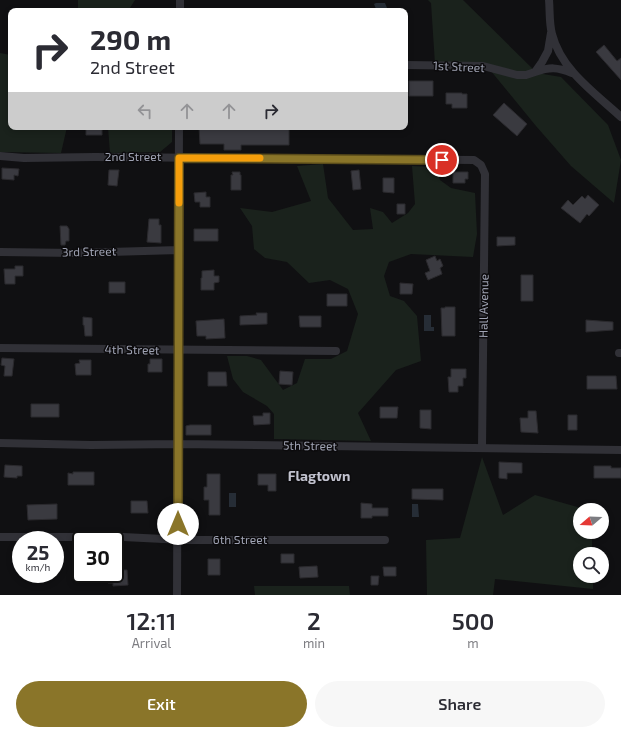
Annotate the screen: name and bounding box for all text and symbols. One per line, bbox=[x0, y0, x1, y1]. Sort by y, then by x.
text: 290 m bbox=[90, 22, 171, 56]
icon: right bbox=[24, 24, 76, 76]
text: 2nd Street bbox=[90, 56, 175, 78]
street label: 1st Street bbox=[433, 58, 486, 74]
icon: left bbox=[134, 100, 156, 122]
icon: ahead bbox=[176, 100, 198, 122]
icon: ahead bbox=[218, 100, 240, 122]
icon: right bbox=[260, 100, 282, 122]
pin bbox=[425, 143, 459, 177]
street label: 2nd Street bbox=[105, 149, 162, 163]
icon: arrive bbox=[431, 149, 453, 171]
street label: 3rd Street bbox=[62, 244, 117, 258]
street label: Hall Avenue bbox=[475, 274, 491, 338]
street label: 4th Street bbox=[104, 342, 160, 356]
street label: 5th Street bbox=[283, 438, 338, 452]
district label: Flagtown bbox=[288, 467, 350, 484]
position arrow bbox=[157, 503, 199, 545]
north arrow bbox=[573, 503, 609, 539]
map controls bbox=[573, 503, 609, 583]
speed limit sign: 30 bbox=[72, 531, 124, 583]
street label: 6th Street bbox=[213, 532, 268, 546]
text: 25 bbox=[27, 540, 49, 564]
button: search bbox=[573, 547, 609, 583]
text: km/h bbox=[26, 561, 50, 573]
text: 12:11 bbox=[127, 606, 176, 635]
text: 2 bbox=[307, 606, 321, 635]
text: 500 bbox=[452, 606, 494, 635]
text: Arrival bbox=[132, 635, 171, 651]
text: min bbox=[303, 635, 325, 651]
text: m bbox=[467, 635, 479, 651]
button: Exit bbox=[16, 681, 307, 727]
button: Share bbox=[315, 681, 605, 727]

